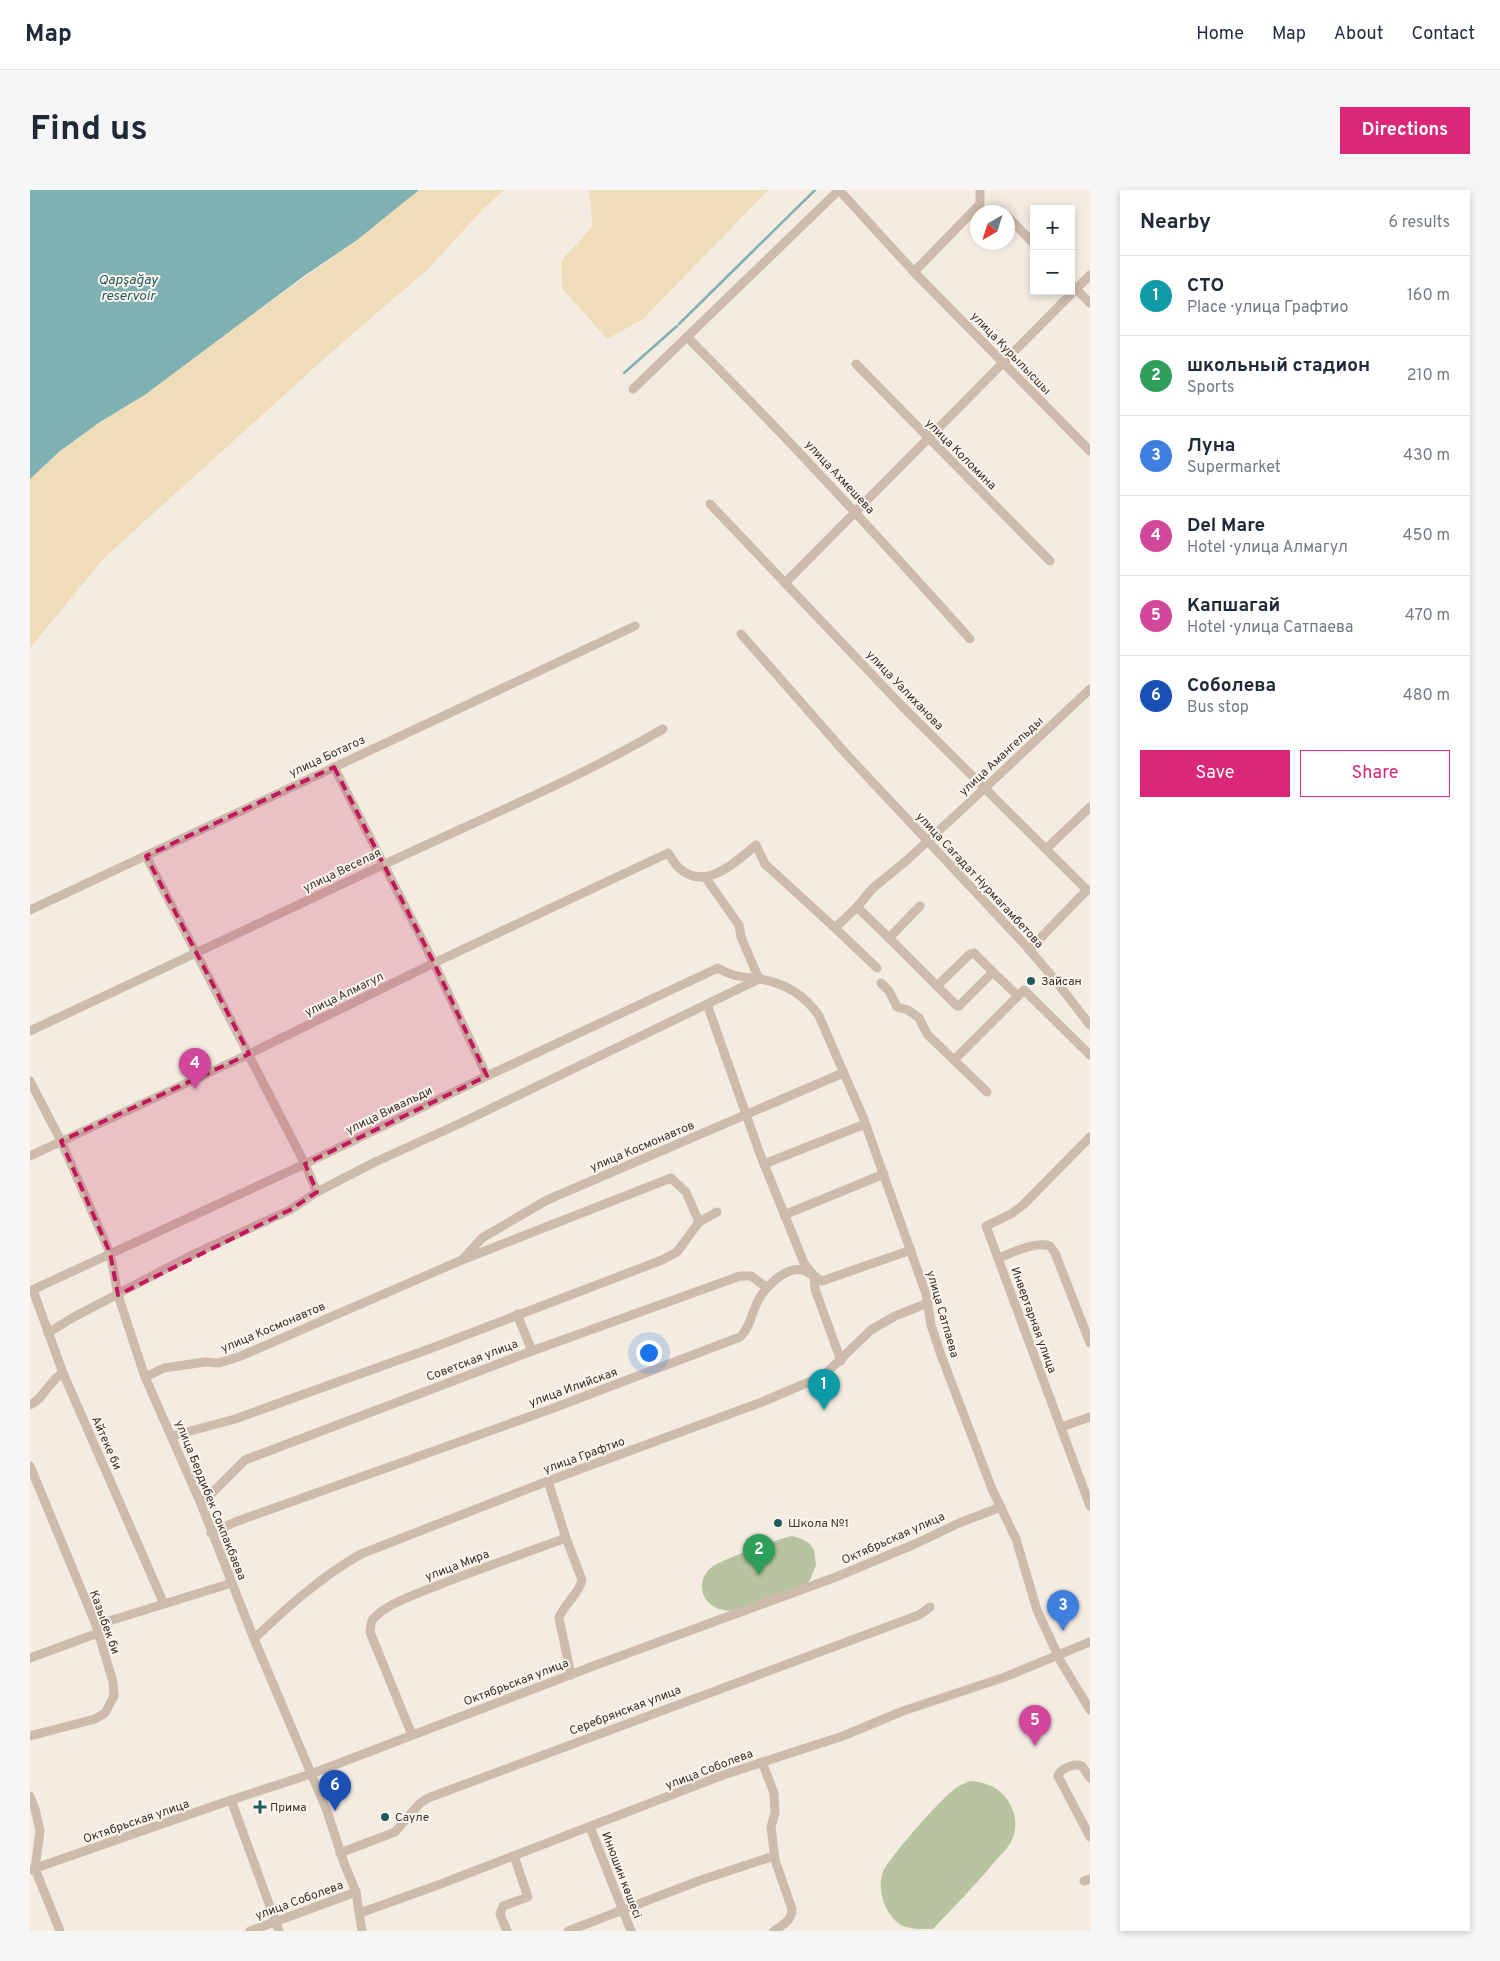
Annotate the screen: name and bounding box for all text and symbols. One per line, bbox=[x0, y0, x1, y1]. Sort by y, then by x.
text: Map bbox=[25, 20, 72, 50]
text: Home bbox=[1196, 23, 1244, 46]
text: Map bbox=[1272, 23, 1306, 46]
text: About bbox=[1334, 23, 1383, 46]
text: Contact bbox=[1411, 23, 1475, 46]
button: Directions bbox=[1340, 107, 1470, 154]
text: Find us bbox=[30, 108, 148, 152]
north arrow bbox=[970, 205, 1015, 250]
map controls bbox=[1030, 205, 1075, 295]
button: + bbox=[1030, 205, 1075, 250]
text: Nearby bbox=[1140, 209, 1211, 236]
text: 6 results bbox=[1388, 213, 1450, 233]
button: − bbox=[1030, 250, 1075, 295]
water label: Qapşağay reservoir bbox=[98, 272, 159, 305]
text: СТО bbox=[1187, 274, 1224, 298]
text: 1 bbox=[1153, 286, 1159, 306]
text: 160 m bbox=[1407, 286, 1450, 306]
text: Place · улица Графтио bbox=[1187, 298, 1348, 318]
street label: улица Курылысшы bbox=[967, 309, 1054, 399]
text: школьный стадион bbox=[1187, 354, 1370, 378]
text: 2 bbox=[1151, 366, 1161, 386]
text: 210 m bbox=[1407, 366, 1450, 386]
text: Sports bbox=[1187, 378, 1235, 398]
street label: улица Коломина bbox=[921, 416, 999, 494]
text: Луна bbox=[1187, 434, 1235, 458]
street label: улица Ахмешева bbox=[801, 437, 878, 518]
text: 3 bbox=[1151, 446, 1161, 466]
text: 430 m bbox=[1403, 446, 1450, 466]
text: Supermarket bbox=[1187, 458, 1281, 478]
text: Del Mare bbox=[1187, 514, 1265, 538]
text: 4 bbox=[1151, 526, 1161, 546]
text: 450 m bbox=[1403, 526, 1450, 546]
text: Hotel · улица Алмагул bbox=[1187, 538, 1348, 558]
text: Капшагай bbox=[1187, 594, 1280, 618]
text: 5 bbox=[1151, 606, 1161, 626]
text: 470 m bbox=[1405, 606, 1450, 626]
text: Hotel · улица Сатпаева bbox=[1187, 618, 1353, 638]
street label: улица Уалиханова bbox=[862, 647, 946, 734]
text: Соболева bbox=[1187, 674, 1276, 698]
text: 6 bbox=[1151, 686, 1161, 706]
text: 480 m bbox=[1403, 686, 1450, 706]
text: Bus stop bbox=[1187, 698, 1249, 718]
street label: улица Амангельды bbox=[956, 714, 1047, 800]
street label: улица Ботагоз bbox=[287, 732, 368, 782]
button: Save bbox=[1140, 750, 1290, 797]
button: Share bbox=[1300, 750, 1450, 797]
street label: улица Сагадат Нурмагамбетова bbox=[912, 809, 1047, 952]
street label: улица Веселая bbox=[301, 845, 384, 897]
street label: улица Алмагул bbox=[302, 969, 387, 1021]
place label: Зайсан bbox=[1041, 974, 1082, 990]
marker: Зайсан bbox=[1025, 975, 1037, 987]
pin: 4 bbox=[179, 1048, 211, 1089]
street label: улица Вивальди bbox=[344, 1083, 435, 1139]
street label: улица Космонавтов bbox=[588, 1118, 697, 1176]
street label: Инвертарная улица bbox=[1006, 1265, 1060, 1376]
street label: улица Сатпаева bbox=[922, 1269, 962, 1360]
street label: улица Космонавтов bbox=[219, 1299, 328, 1357]
street label: Советская улица bbox=[424, 1336, 520, 1386]
your location bbox=[636, 1340, 662, 1366]
street label: улица Илийская bbox=[527, 1364, 620, 1411]
pin: 1 bbox=[808, 1369, 840, 1410]
street label: Айтеке би bbox=[87, 1414, 125, 1473]
street label: улица Бердибек Сокпакбаева bbox=[171, 1418, 250, 1583]
street label: улица Графтио bbox=[541, 1434, 628, 1478]
street label: Октябрьская улица bbox=[839, 1509, 947, 1569]
place label: Школа №1 bbox=[788, 1516, 849, 1532]
marker: Школа №1 bbox=[772, 1517, 784, 1529]
pin: 2 bbox=[743, 1534, 775, 1575]
street label: улица Мира bbox=[423, 1546, 492, 1585]
street label: Казыбек би bbox=[85, 1588, 123, 1657]
pin: 3 bbox=[1047, 1590, 1079, 1631]
street label: Октябрьская улица bbox=[462, 1656, 571, 1710]
street label: Серебрянская улица bbox=[567, 1682, 684, 1740]
pin: 5 bbox=[1019, 1705, 1051, 1746]
street label: улица Соболева bbox=[663, 1746, 755, 1794]
pin: 6 bbox=[319, 1770, 351, 1811]
street label: Октябрьская улица bbox=[81, 1796, 191, 1848]
place label: Прима bbox=[270, 1800, 307, 1816]
marker: Прима bbox=[254, 1801, 266, 1813]
place label: Сауле bbox=[395, 1810, 429, 1826]
marker: Сауле bbox=[379, 1811, 391, 1823]
street label: Инюшин көшесі bbox=[597, 1830, 645, 1921]
street label: улица Соболева bbox=[253, 1878, 346, 1924]

